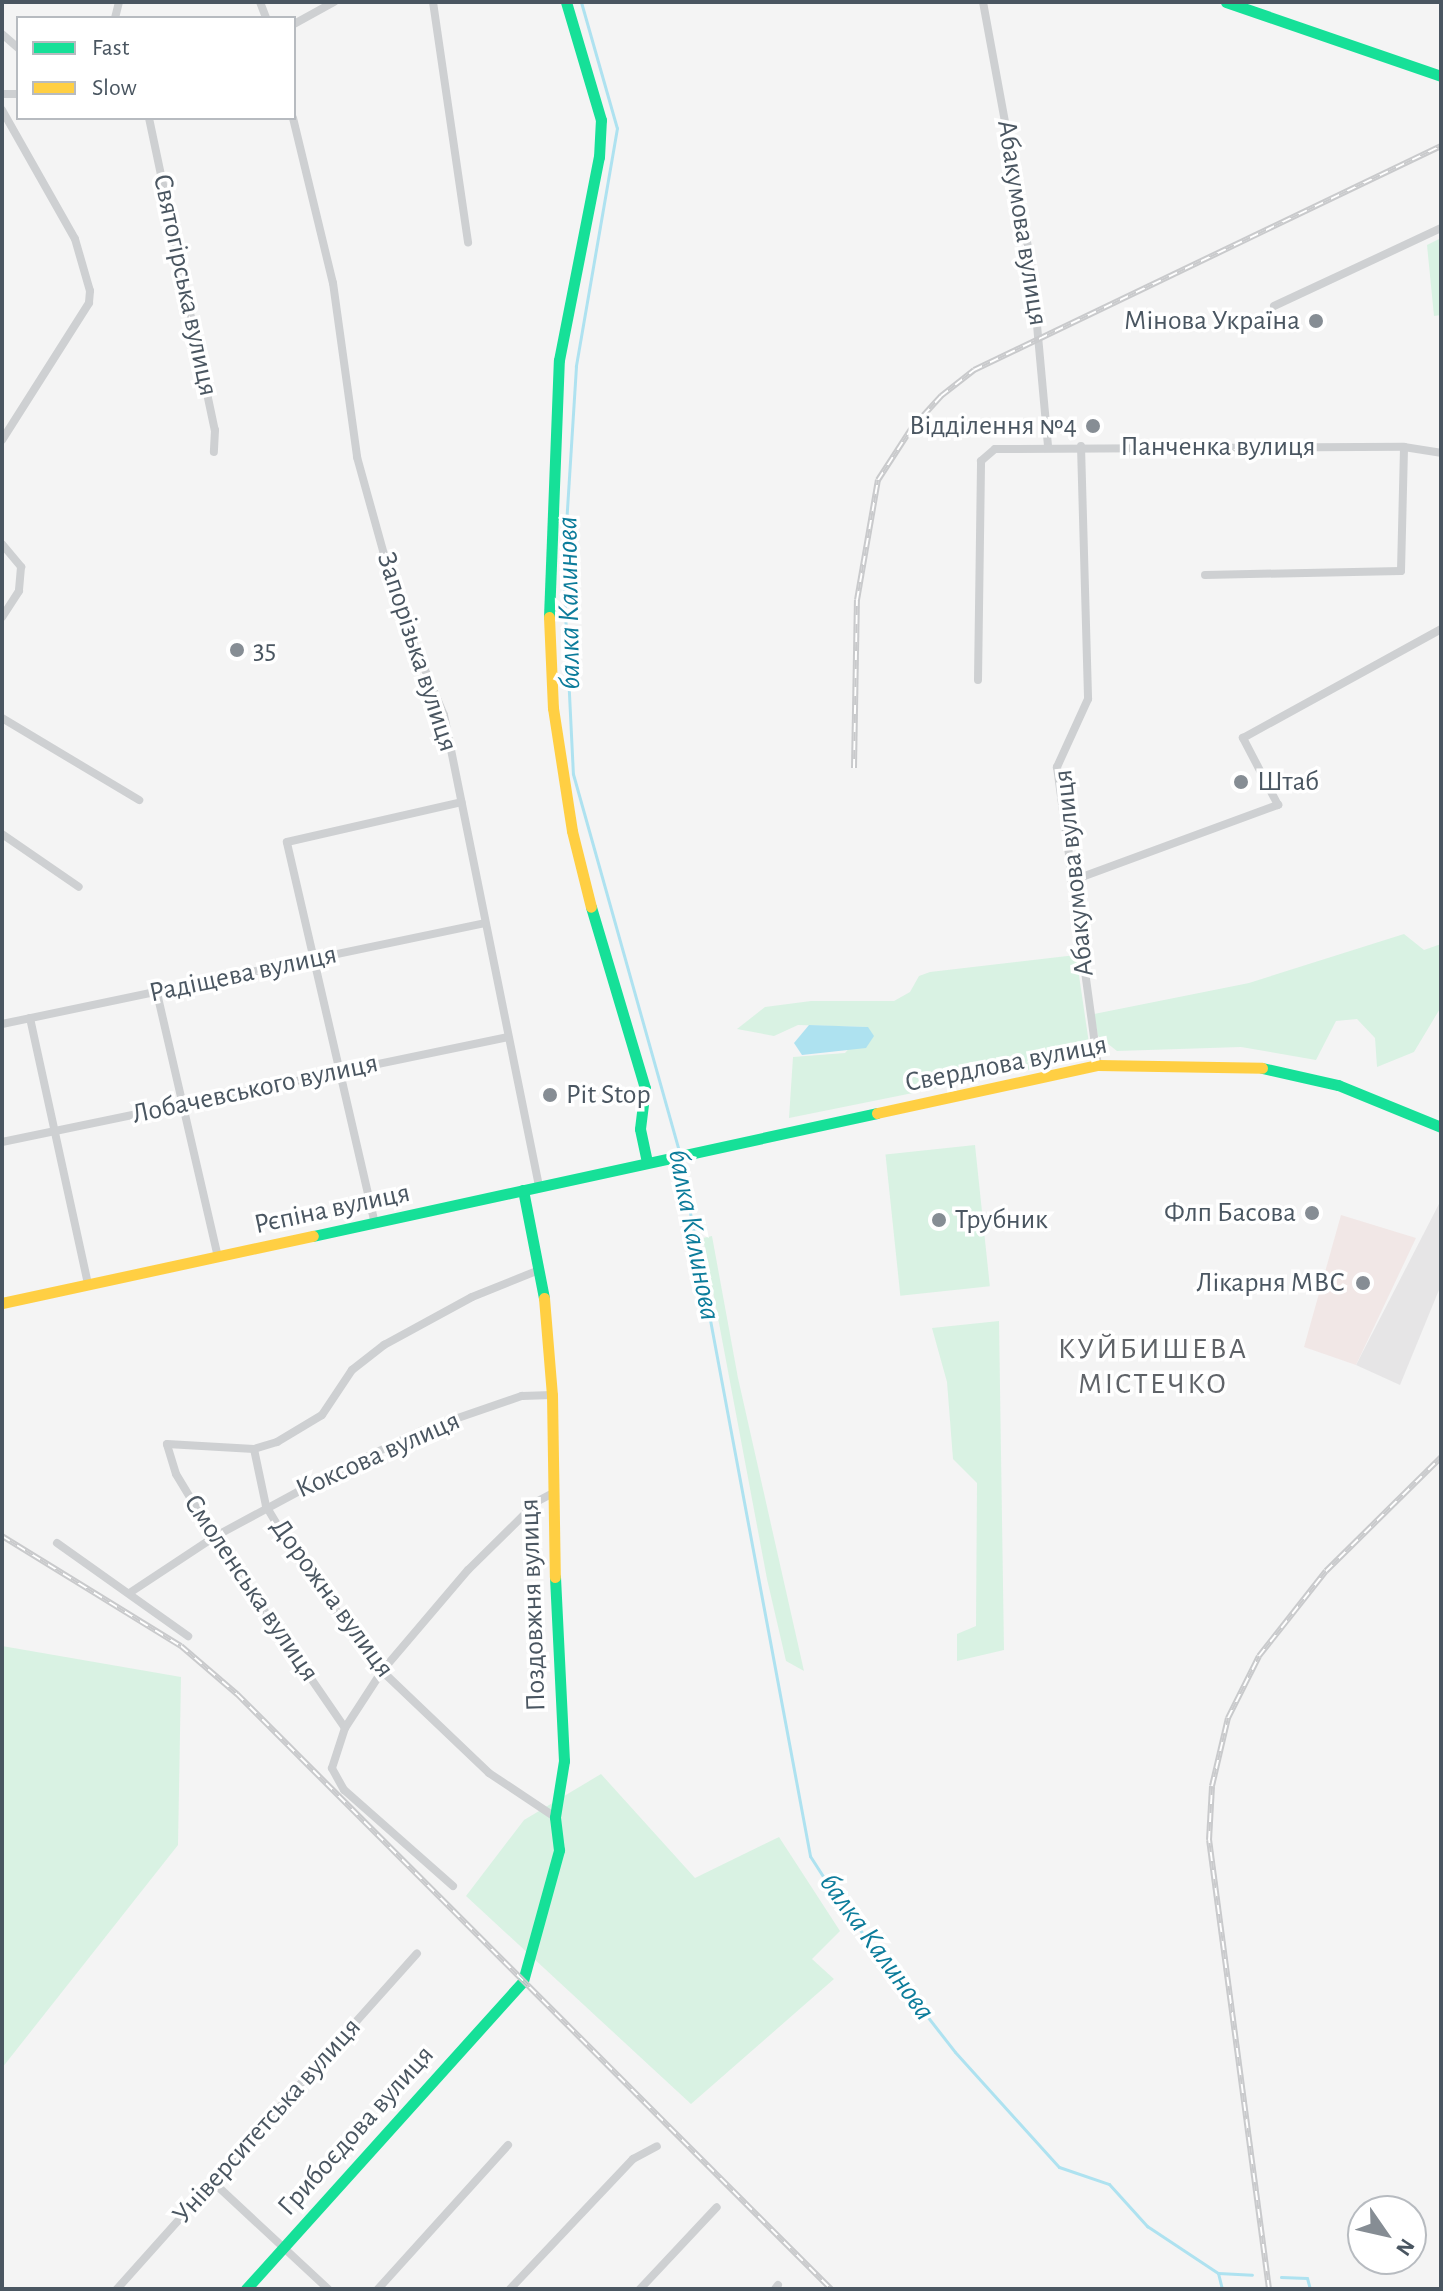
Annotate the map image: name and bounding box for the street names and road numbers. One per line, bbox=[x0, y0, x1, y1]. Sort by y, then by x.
street label: Абакумова вулиця bbox=[989, 118, 1055, 328]
street label: Святогірська вулиця bbox=[145, 171, 225, 399]
street label: Панченка вулиця bbox=[1120, 430, 1316, 464]
street label: Запорізька вулиця bbox=[369, 548, 465, 756]
street label: Абакумова вулиця bbox=[1046, 768, 1102, 978]
street label: Радіщева вулиця bbox=[146, 938, 340, 1010]
street label: Свердлова вулиця bbox=[902, 1028, 1110, 1100]
street label: Лобачевського вулиця bbox=[129, 1047, 381, 1131]
street label: Рєпіна вулиця bbox=[251, 1176, 413, 1242]
street label: Коксова вулиця bbox=[291, 1404, 465, 1506]
street label: Смоленська вулиця bbox=[176, 1488, 326, 1688]
street label: Поздовжня вулиця bbox=[512, 1498, 554, 1712]
street label: Дорожна вулиця bbox=[263, 1512, 401, 1684]
street label: Університетська вулиця bbox=[166, 2011, 368, 2231]
street label: Грибоєдова вулиця bbox=[271, 2039, 441, 2223]

